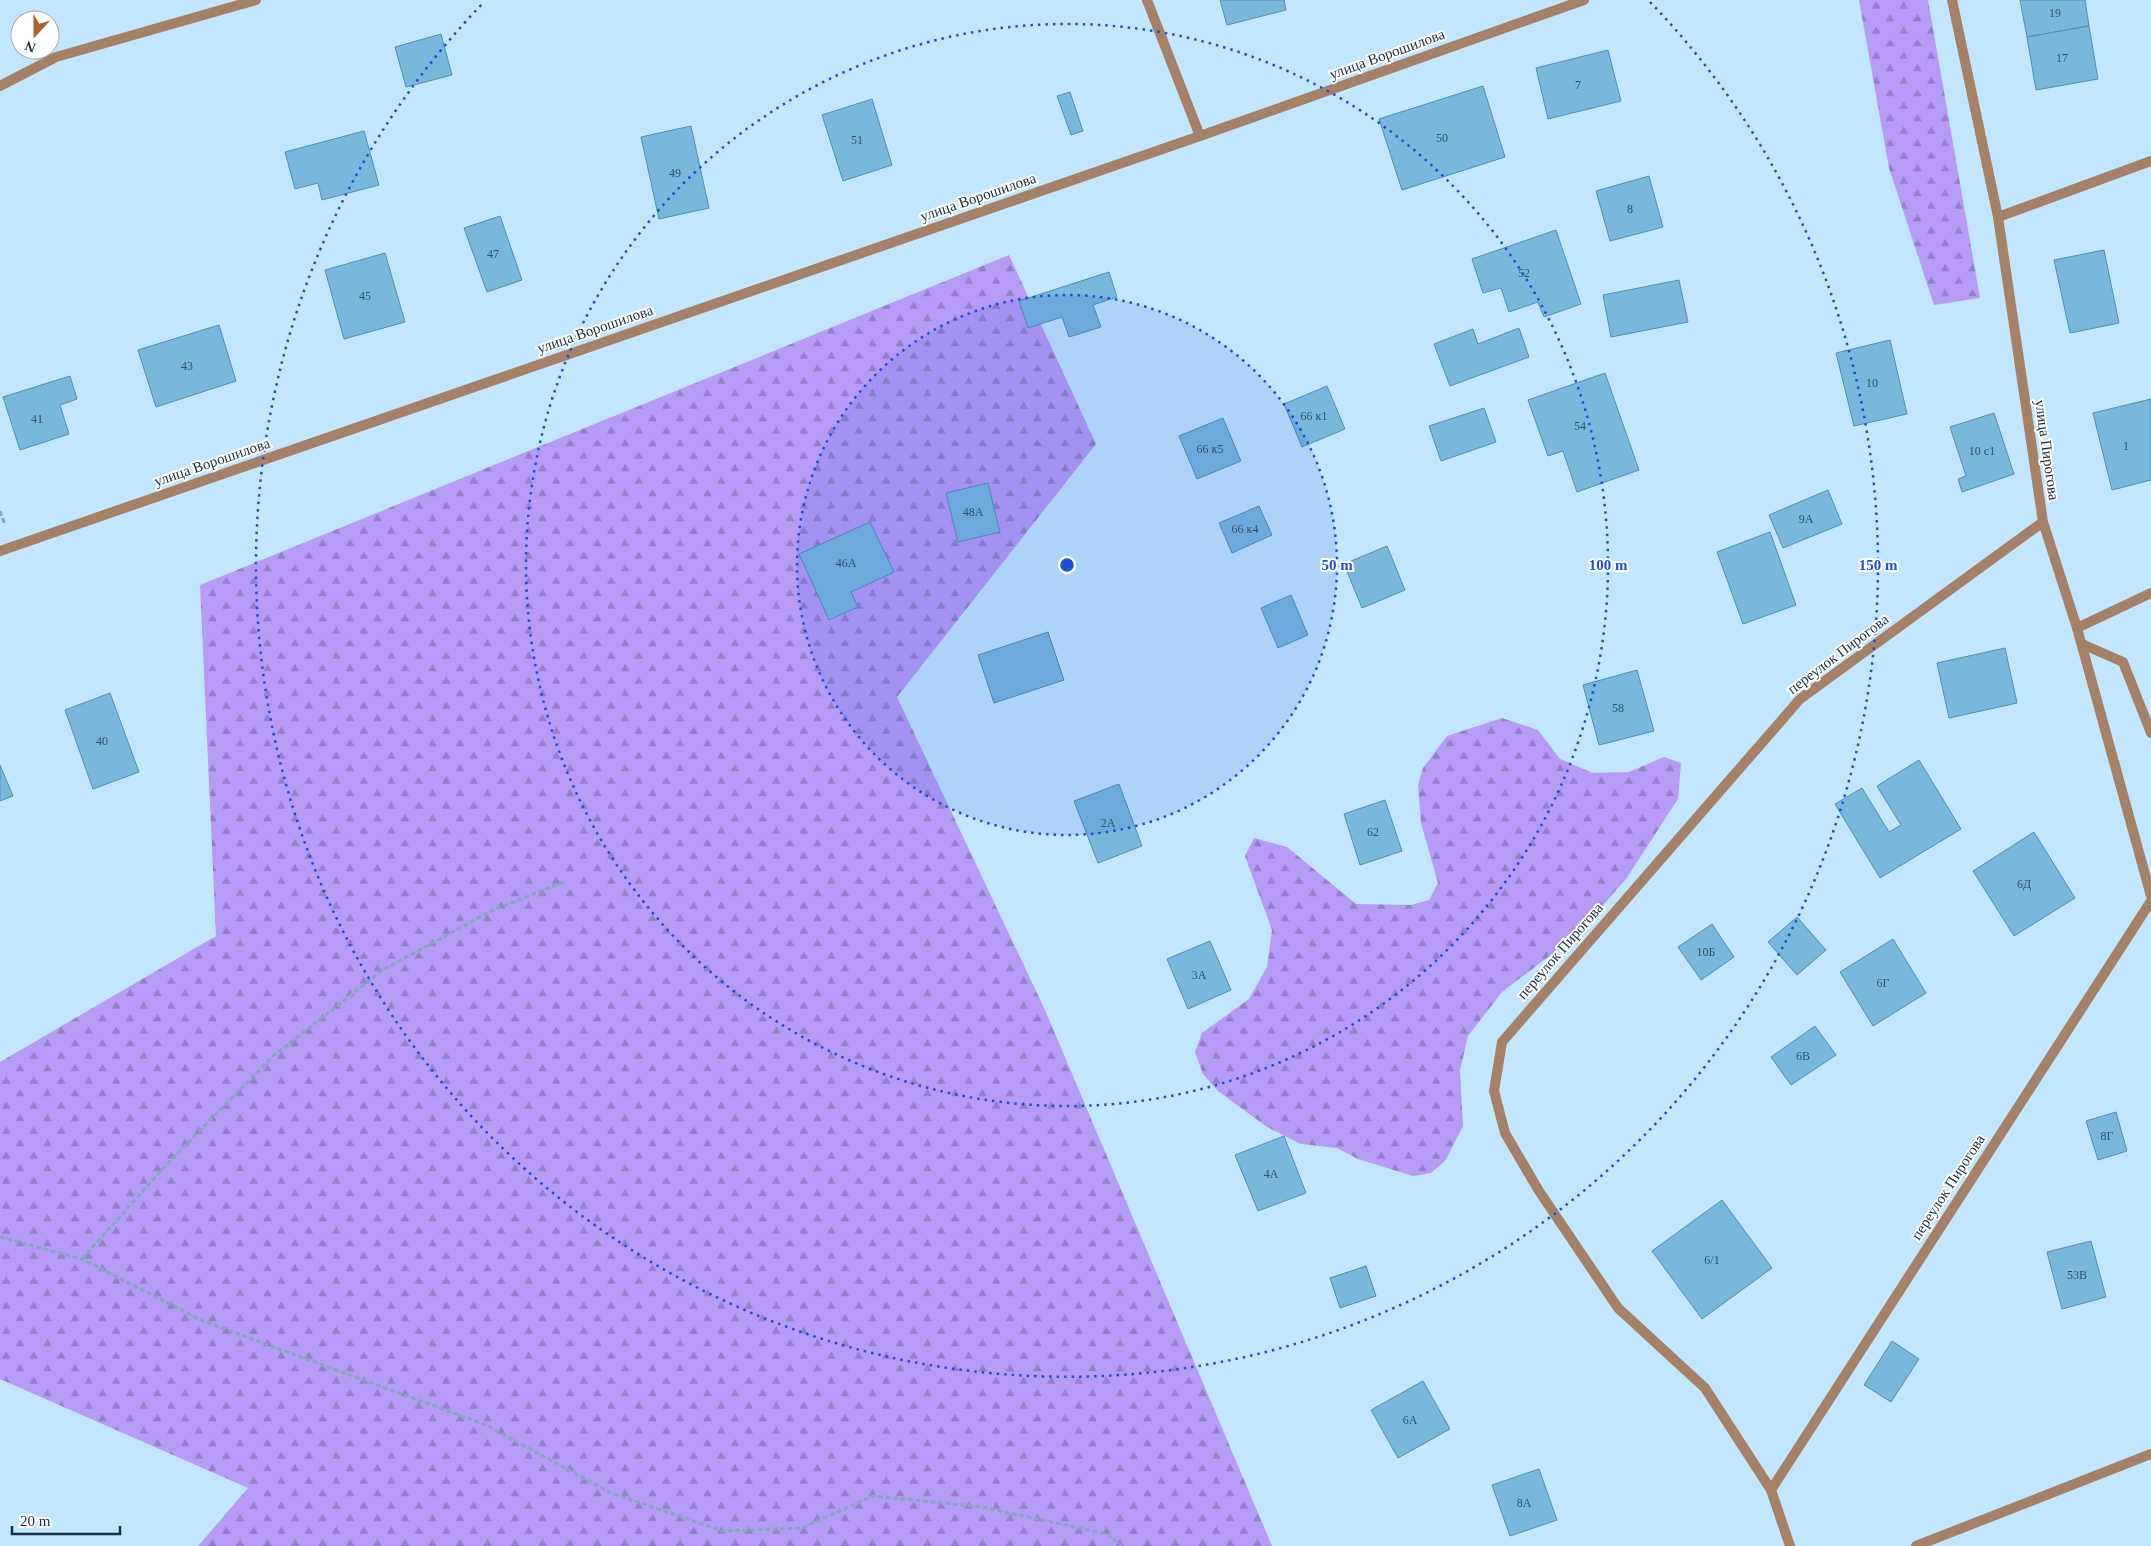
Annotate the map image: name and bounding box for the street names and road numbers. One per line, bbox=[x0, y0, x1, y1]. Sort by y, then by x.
street label: улица Ворошилова bbox=[1327, 26, 1447, 82]
street label: улица Ворошилова bbox=[918, 170, 1038, 224]
street label: улица Ворошилова bbox=[535, 302, 655, 356]
street label: улица Пирогова bbox=[2032, 399, 2062, 502]
street label: улица Ворошилова bbox=[152, 435, 272, 489]
street label: переулок Пирогова bbox=[1784, 611, 1892, 697]
street label: переулок Пирогова bbox=[1514, 899, 1606, 1002]
street label: переулок Пирогова bbox=[1908, 1131, 1988, 1243]

